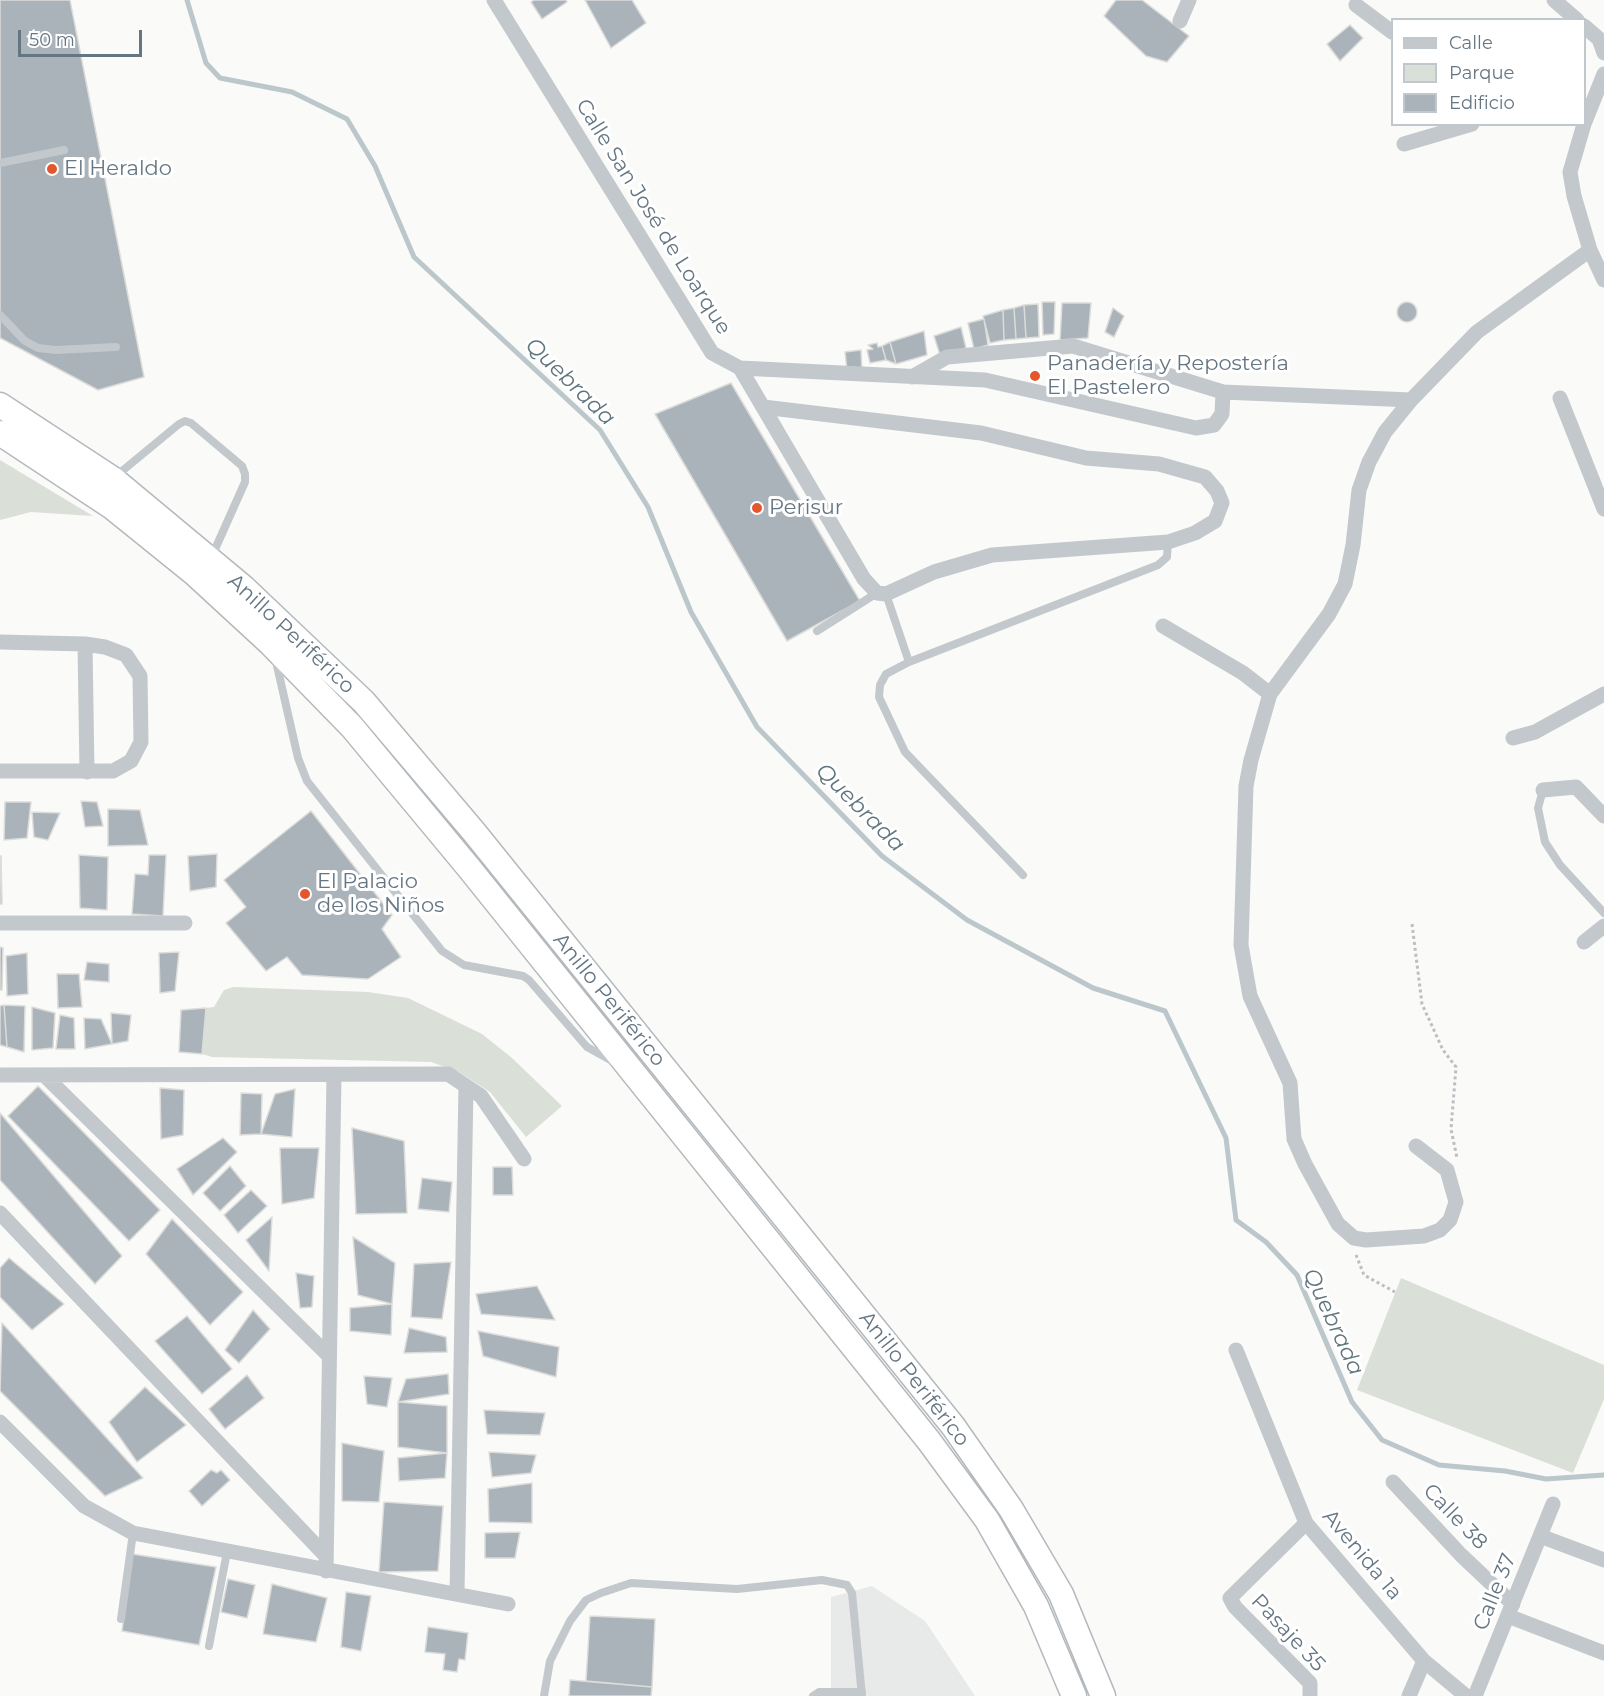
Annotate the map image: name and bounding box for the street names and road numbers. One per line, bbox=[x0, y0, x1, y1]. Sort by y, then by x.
street label: Calle San José de Loarque bbox=[570, 95, 736, 339]
street label: Anillo Periférico bbox=[222, 569, 360, 699]
street label: Anillo Periférico bbox=[547, 928, 671, 1072]
street label: Anillo Periférico bbox=[853, 1306, 975, 1452]
street label: Calle 38 bbox=[1418, 1479, 1492, 1555]
street label: Avenida 1a bbox=[1317, 1505, 1407, 1605]
street label: Calle 37 bbox=[1468, 1550, 1522, 1634]
street label: Pasaje 35 bbox=[1246, 1589, 1330, 1677]

